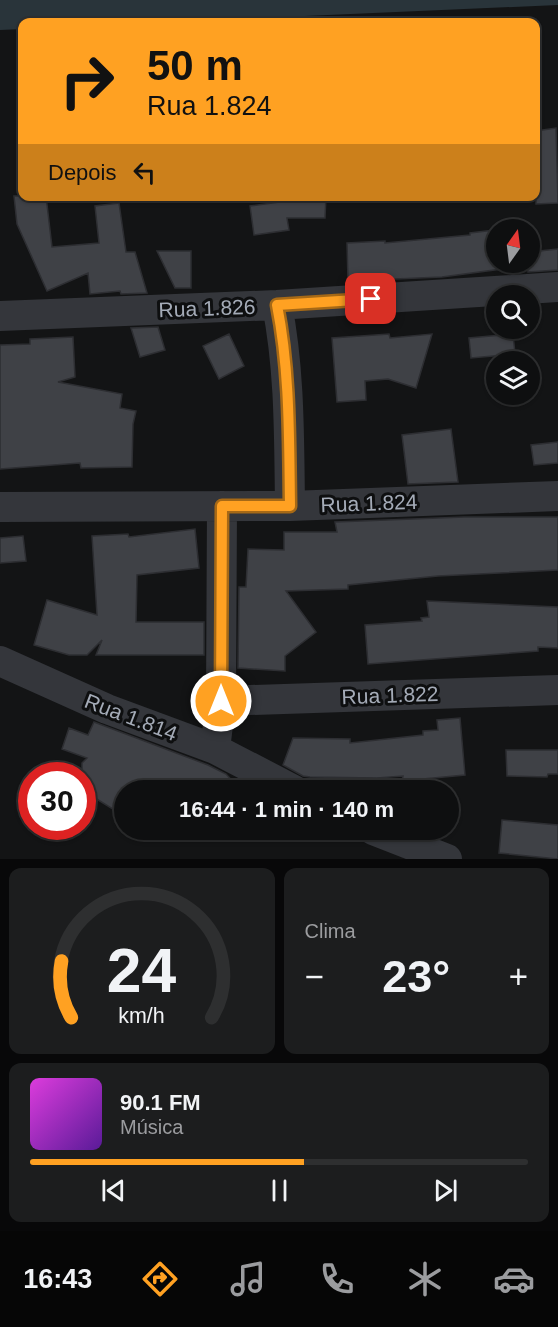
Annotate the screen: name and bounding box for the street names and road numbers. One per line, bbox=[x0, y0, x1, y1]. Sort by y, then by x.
street label: Rua 1.826 bbox=[158, 295, 256, 321]
street label: Rua 1.824 bbox=[320, 490, 418, 516]
street label: Rua 1.822 bbox=[341, 682, 439, 708]
street label: Rua 1.814 bbox=[82, 689, 181, 745]

